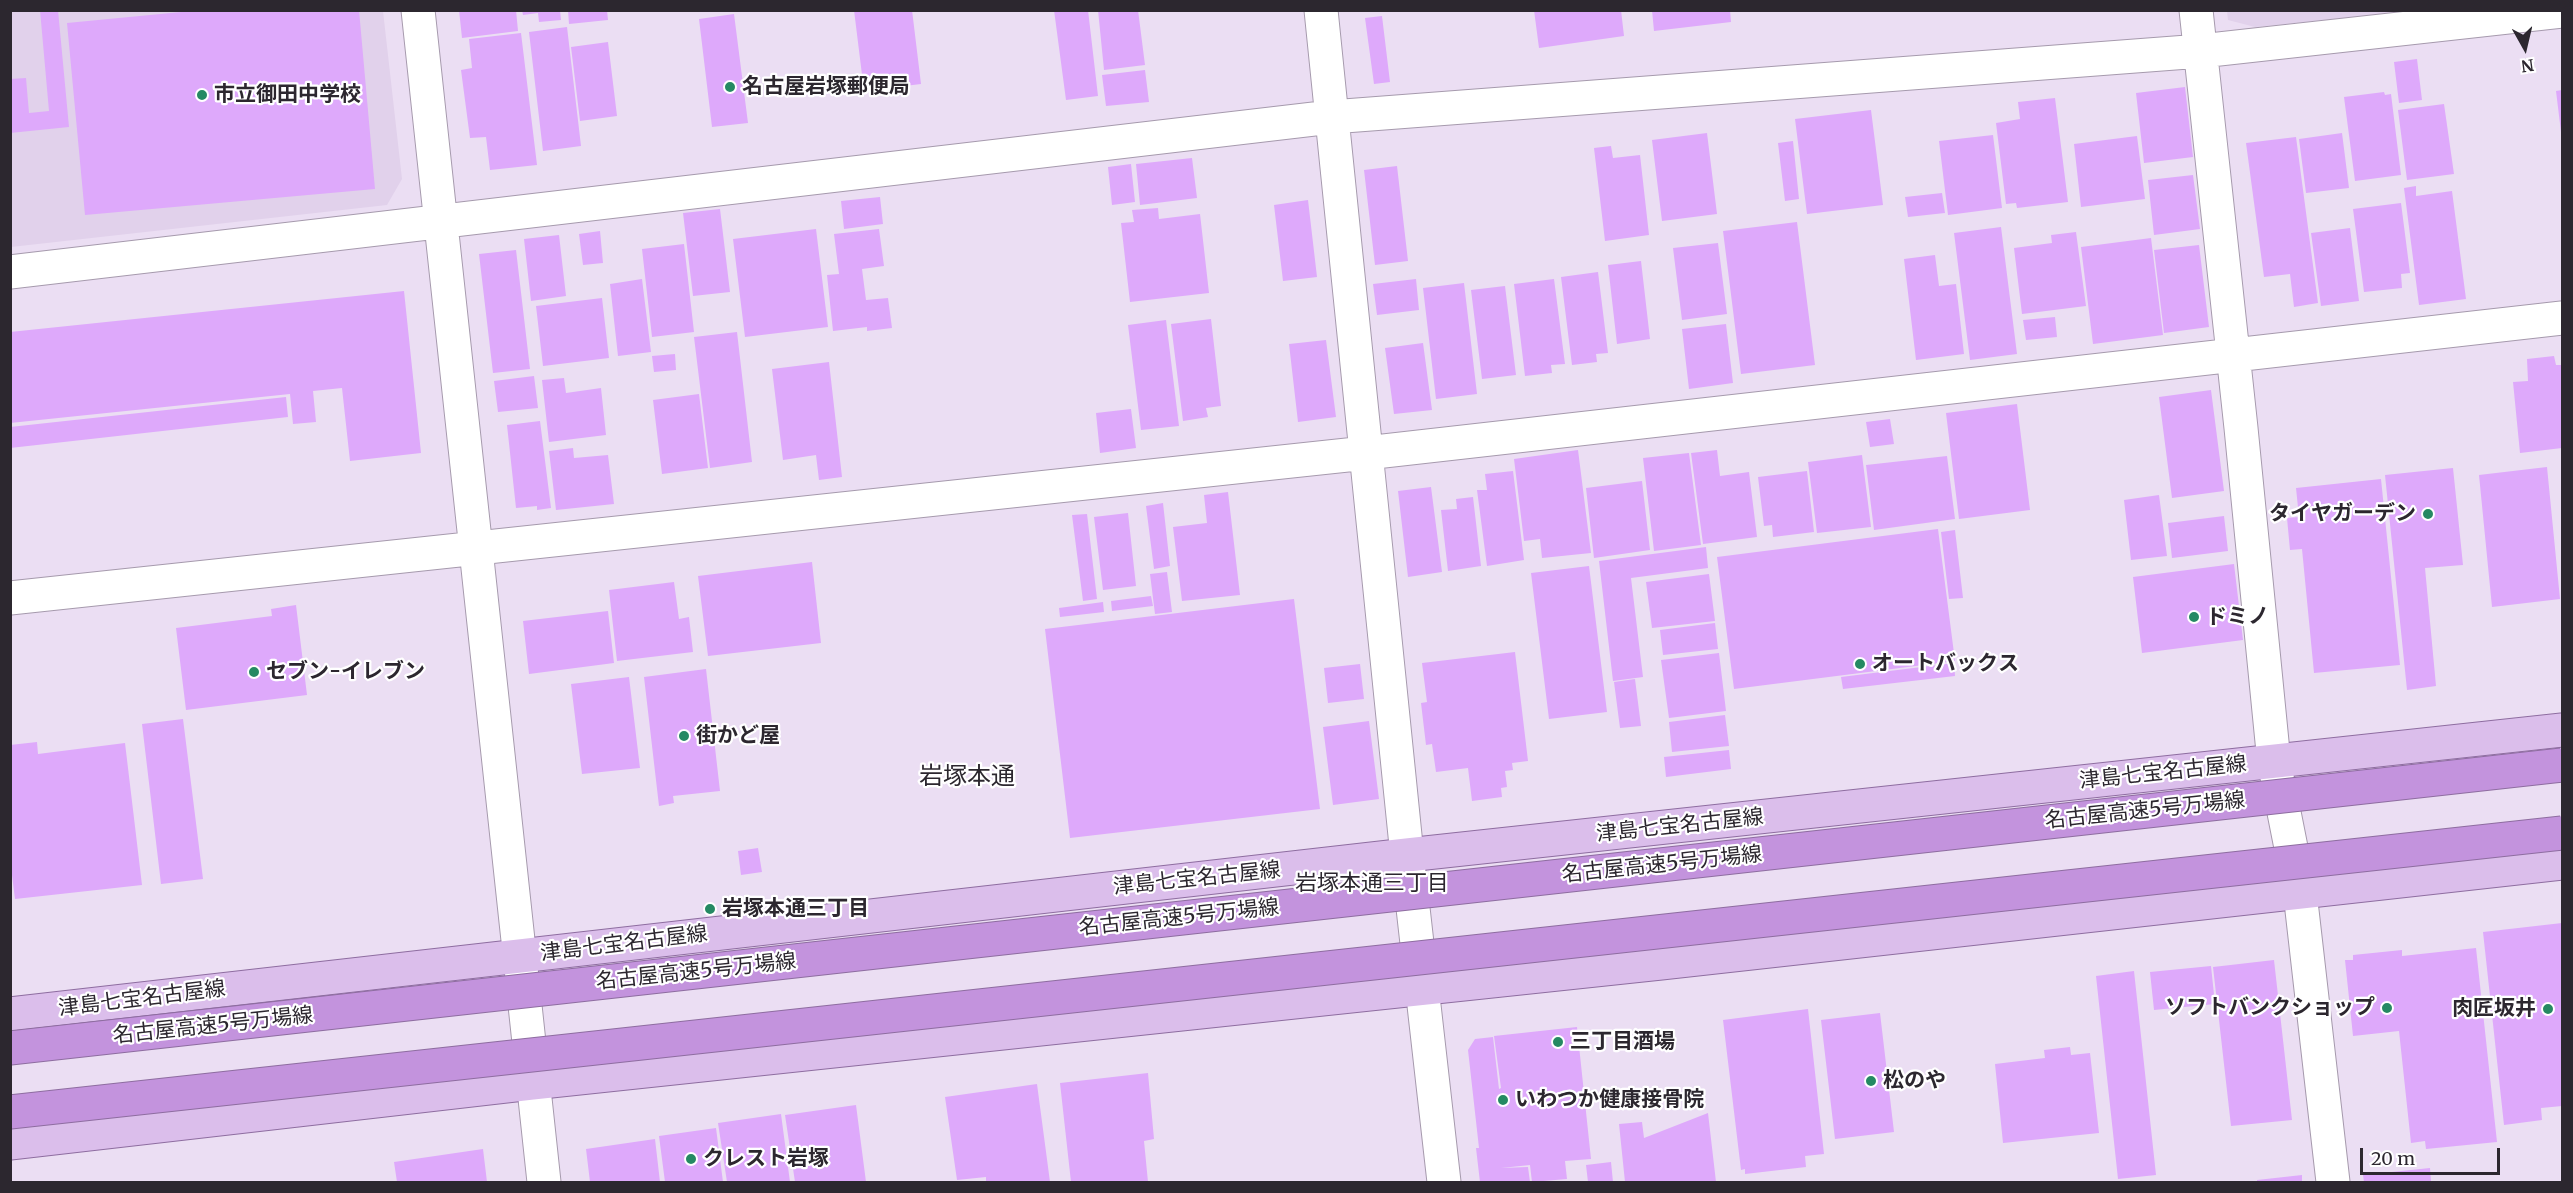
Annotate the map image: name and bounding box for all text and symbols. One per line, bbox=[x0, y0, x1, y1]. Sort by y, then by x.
north arrow bbox=[2495, 18, 2555, 78]
text: N bbox=[2520, 55, 2535, 77]
place label: 名古屋岩塚郵便局 bbox=[742, 74, 910, 100]
marker: 名古屋岩塚郵便局 bbox=[723, 80, 737, 94]
place label: 市立御田中学校 bbox=[214, 82, 361, 108]
marker: 市立御田中学校 bbox=[195, 88, 209, 102]
place label: タイヤガーデン bbox=[2269, 501, 2416, 527]
marker: タイヤガーデン bbox=[2421, 507, 2435, 521]
place label: ドミノ bbox=[2206, 604, 2269, 630]
marker: ドミノ bbox=[2187, 610, 2201, 624]
place label: オートバックス bbox=[1872, 651, 2019, 677]
marker: オートバックス bbox=[1853, 657, 1867, 671]
place label: セブン-イレブン bbox=[266, 659, 425, 685]
marker: セブン-イレブン bbox=[247, 665, 261, 679]
place label: 街かど屋 bbox=[696, 723, 780, 749]
marker: 街かど屋 bbox=[677, 729, 691, 743]
street label: 津島七宝名古屋線 bbox=[2078, 752, 2248, 794]
district label: 岩塚本通 bbox=[919, 763, 1015, 791]
street label: 名古屋高速5号万場線 bbox=[2044, 788, 2246, 834]
street label: 津島七宝名古屋線 bbox=[1595, 805, 1765, 847]
street label: 名古屋高速5号万場線 bbox=[1561, 842, 1763, 888]
street label: 津島七宝名古屋線 bbox=[1112, 858, 1282, 900]
district label: 岩塚本通三丁目 bbox=[1295, 871, 1449, 897]
street label: 名古屋高速5号万場線 bbox=[1078, 895, 1280, 941]
place label: 岩塚本通三丁目 bbox=[722, 896, 869, 922]
marker: 岩塚本通三丁目 bbox=[703, 902, 717, 916]
street label: 津島七宝名古屋線 bbox=[539, 921, 709, 967]
street label: 名古屋高速5号万場線 bbox=[595, 949, 797, 995]
street label: 津島七宝名古屋線 bbox=[57, 976, 227, 1022]
place label: ソフトバンクショップ bbox=[2165, 995, 2375, 1021]
place label: 肉匠坂井 bbox=[2452, 996, 2536, 1022]
marker: ソフトバンクショップ bbox=[2380, 1001, 2394, 1015]
marker: 肉匠坂井 bbox=[2541, 1002, 2555, 1016]
street label: 名古屋高速5号万場線 bbox=[112, 1003, 314, 1049]
place label: 三丁目酒場 bbox=[1570, 1029, 1675, 1055]
marker: 三丁目酒場 bbox=[1551, 1035, 1565, 1049]
place label: 松のや bbox=[1883, 1068, 1946, 1094]
marker: 松のや bbox=[1864, 1074, 1878, 1088]
place label: いわつか健康接骨院 bbox=[1515, 1087, 1704, 1113]
marker: いわつか健康接骨院 bbox=[1496, 1093, 1510, 1107]
scale bar bbox=[2363, 1136, 2502, 1174]
place label: クレスト岩塚 bbox=[703, 1146, 829, 1172]
text: 20 m bbox=[2371, 1147, 2415, 1170]
marker: クレスト岩塚 bbox=[684, 1152, 698, 1166]

